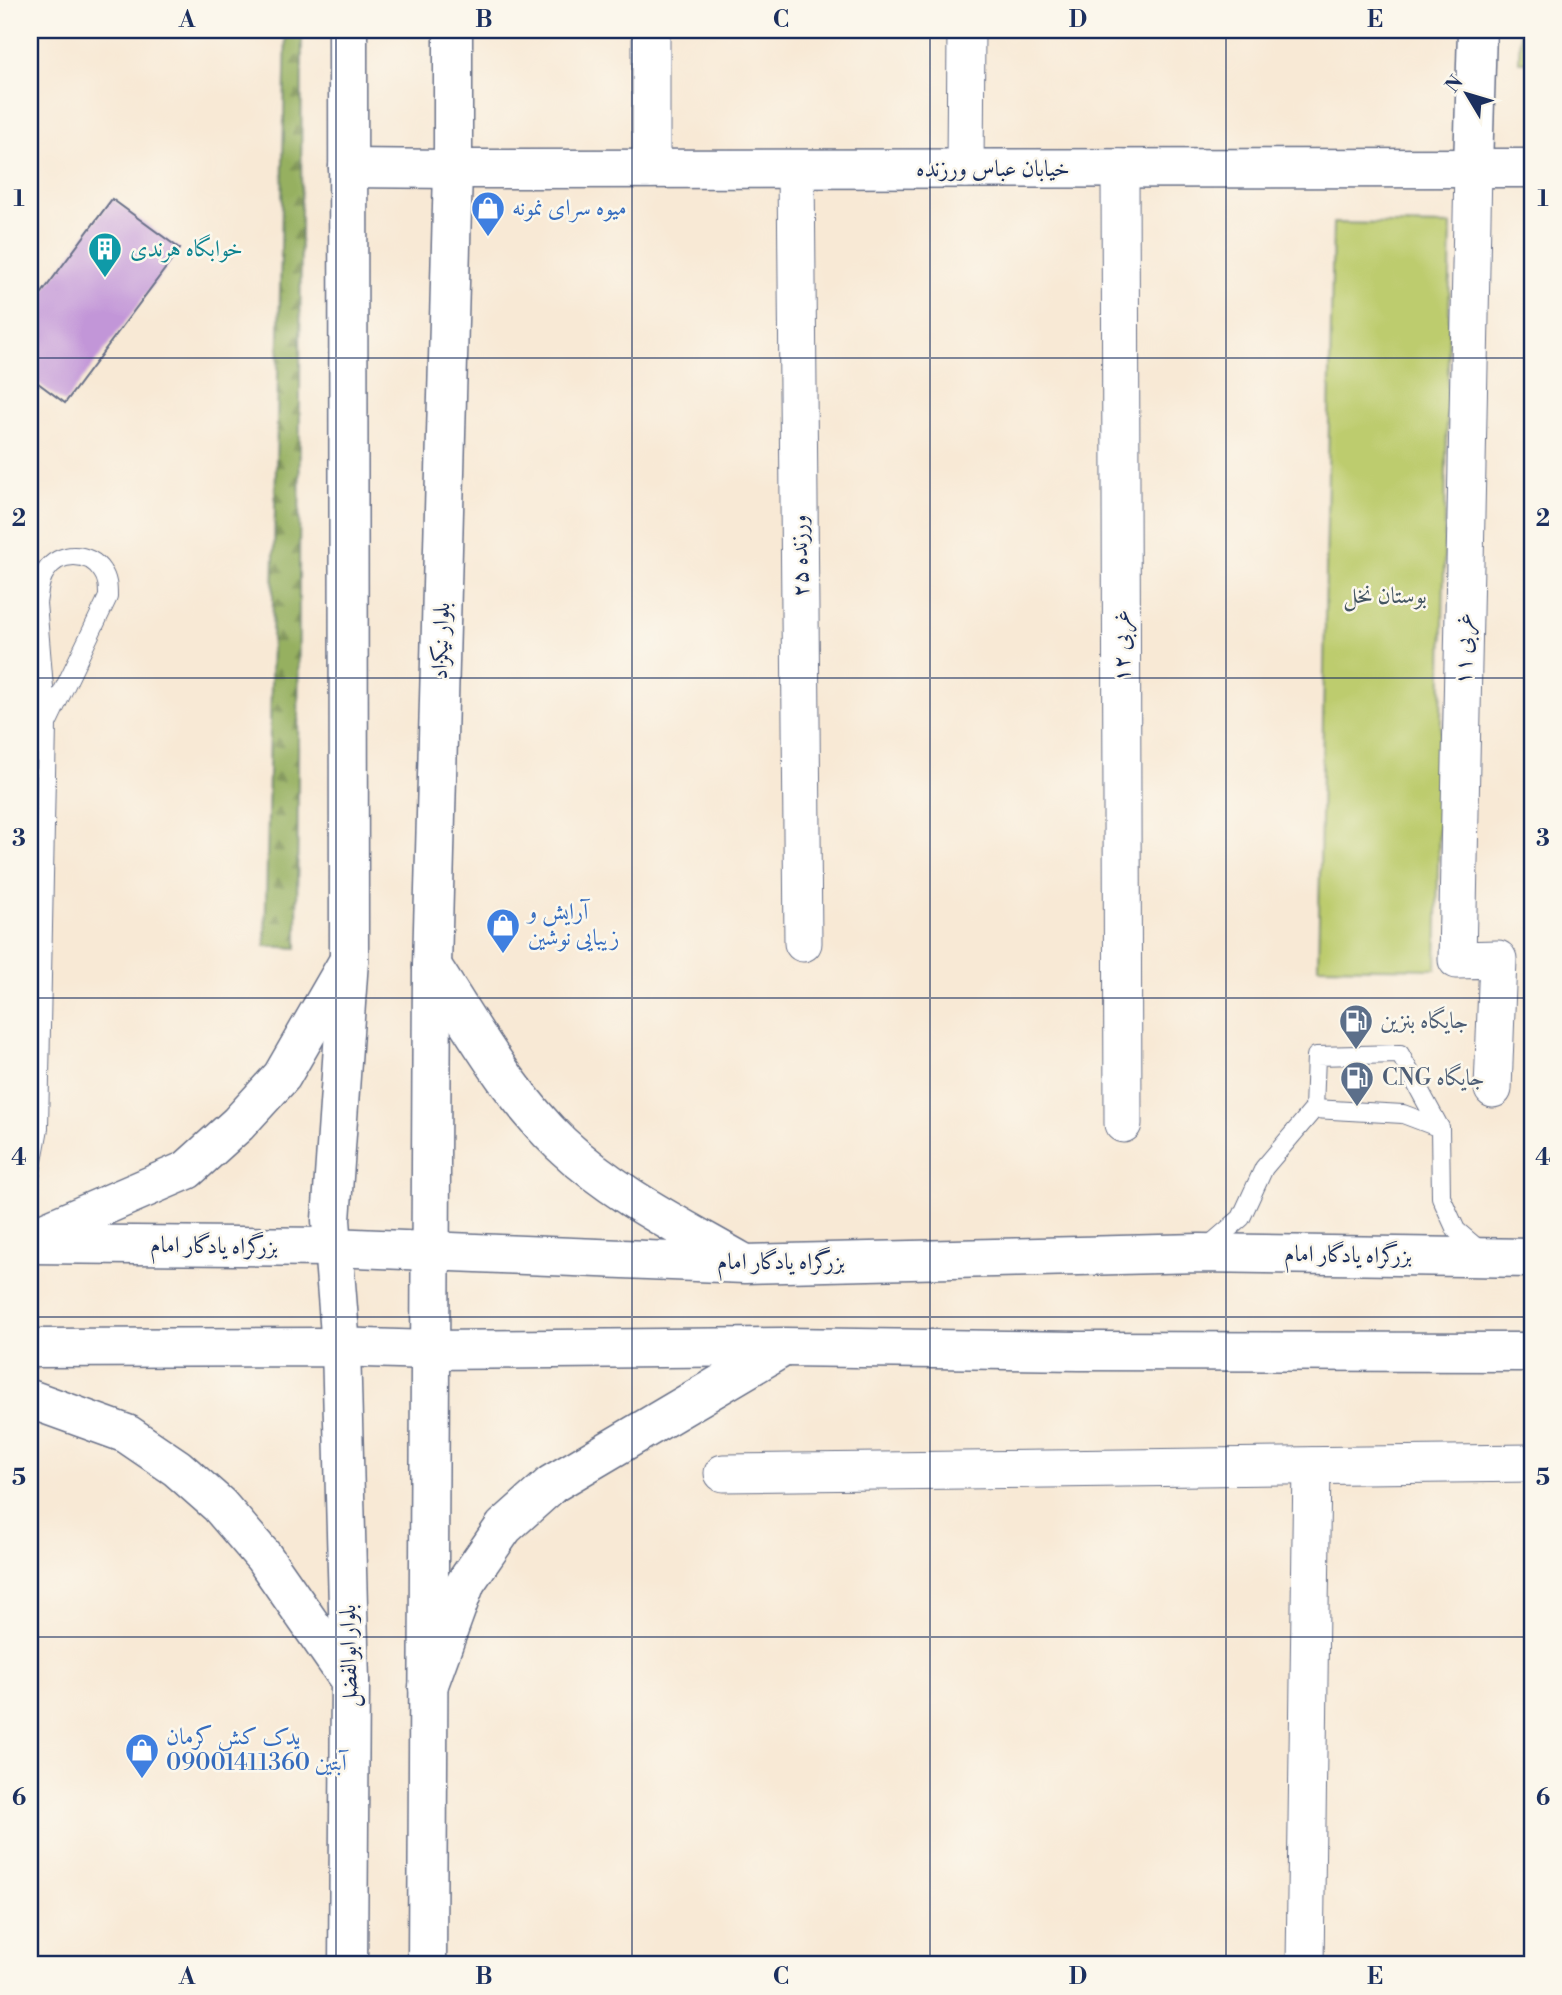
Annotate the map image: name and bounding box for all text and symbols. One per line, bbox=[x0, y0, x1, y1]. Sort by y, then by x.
text: A bbox=[178, 6, 196, 34]
text: B bbox=[475, 6, 493, 34]
text: C bbox=[773, 6, 789, 34]
text: D bbox=[1069, 6, 1087, 34]
text: E bbox=[1367, 6, 1383, 34]
north arrow bbox=[1432, 60, 1502, 130]
text: N bbox=[1440, 71, 1468, 97]
street label: خیابان عباس ورزنده bbox=[916, 155, 1070, 183]
text: 1 bbox=[13, 185, 25, 213]
text: 1 bbox=[1537, 185, 1549, 213]
shop icon: میوه سرای نمونه bbox=[469, 189, 507, 238]
place label: میوه سرای نمونه bbox=[512, 194, 627, 223]
building icon: خوابگاه هرندی bbox=[86, 230, 124, 279]
place label: خوابگاه هرندی bbox=[130, 234, 243, 263]
text: 2 bbox=[12, 505, 26, 533]
text: 2 bbox=[1536, 505, 1550, 533]
street label: ورزنده ۲۵ bbox=[785, 514, 815, 598]
park label: بوستان نخل bbox=[1343, 582, 1427, 612]
street label: بلوار نیکزاد bbox=[426, 602, 456, 680]
street label: غربی ۱۲ bbox=[1108, 610, 1137, 682]
street label: غربی ۱۱ bbox=[1449, 613, 1480, 685]
text: 3 bbox=[12, 825, 26, 853]
text: 3 bbox=[1536, 825, 1550, 853]
place label: آرایش و زیبایی نوشین bbox=[526, 898, 619, 952]
shop icon: آرایش و زیبایی نوشین bbox=[484, 906, 522, 955]
fuel station icon: جایگاه بنزین bbox=[1337, 1002, 1375, 1051]
place label: جایگاه بنزین bbox=[1380, 1006, 1468, 1035]
fuel station icon: CNG جایگاه bbox=[1338, 1059, 1376, 1108]
place label: CNG جایگاه bbox=[1382, 1063, 1485, 1092]
text: 4 bbox=[11, 1144, 27, 1172]
text: 4 bbox=[1535, 1144, 1551, 1172]
street label: بزرگراه یادگار امام bbox=[150, 1229, 278, 1266]
street label: بزرگراه یادگار امام bbox=[1284, 1238, 1412, 1275]
street label: بزرگراه یادگار امام bbox=[717, 1246, 845, 1281]
text: 5 bbox=[12, 1464, 26, 1492]
text: 5 bbox=[1536, 1464, 1550, 1492]
street label: بلوار ابوالفضل bbox=[334, 1604, 366, 1708]
place label: یدک کش کرمان آبتین 09001411360 bbox=[166, 1723, 350, 1777]
shop icon: یدک کش کرمان آبتین 09001411360 bbox=[123, 1731, 161, 1780]
text: 6 bbox=[12, 1784, 26, 1812]
text: 6 bbox=[1536, 1784, 1550, 1812]
text: A bbox=[178, 1963, 196, 1991]
text: B bbox=[475, 1963, 493, 1991]
text: C bbox=[773, 1963, 789, 1991]
text: D bbox=[1069, 1963, 1087, 1991]
text: E bbox=[1367, 1963, 1383, 1991]

